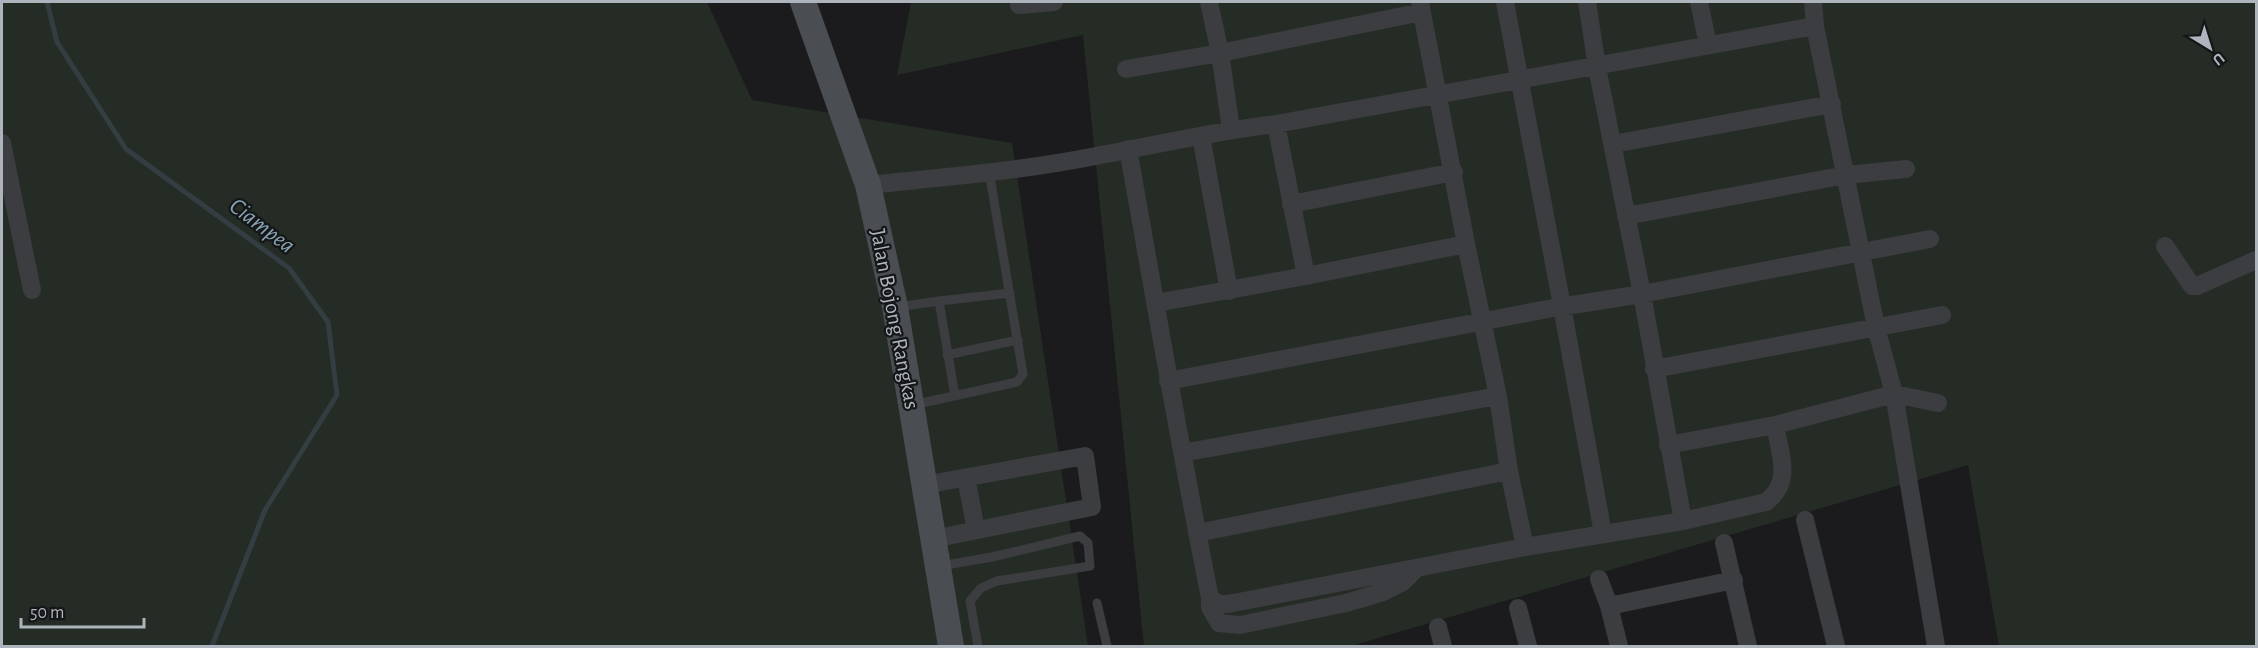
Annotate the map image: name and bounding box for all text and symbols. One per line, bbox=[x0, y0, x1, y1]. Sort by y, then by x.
north arrow bbox=[2180, 18, 2240, 78]
text: U bbox=[2210, 50, 2228, 68]
water label: Ciampea bbox=[225, 194, 299, 258]
street label: Jalan Bojong Rangkas bbox=[867, 227, 923, 411]
scale bar bbox=[21, 591, 144, 629]
text: 50 m bbox=[30, 604, 64, 622]

